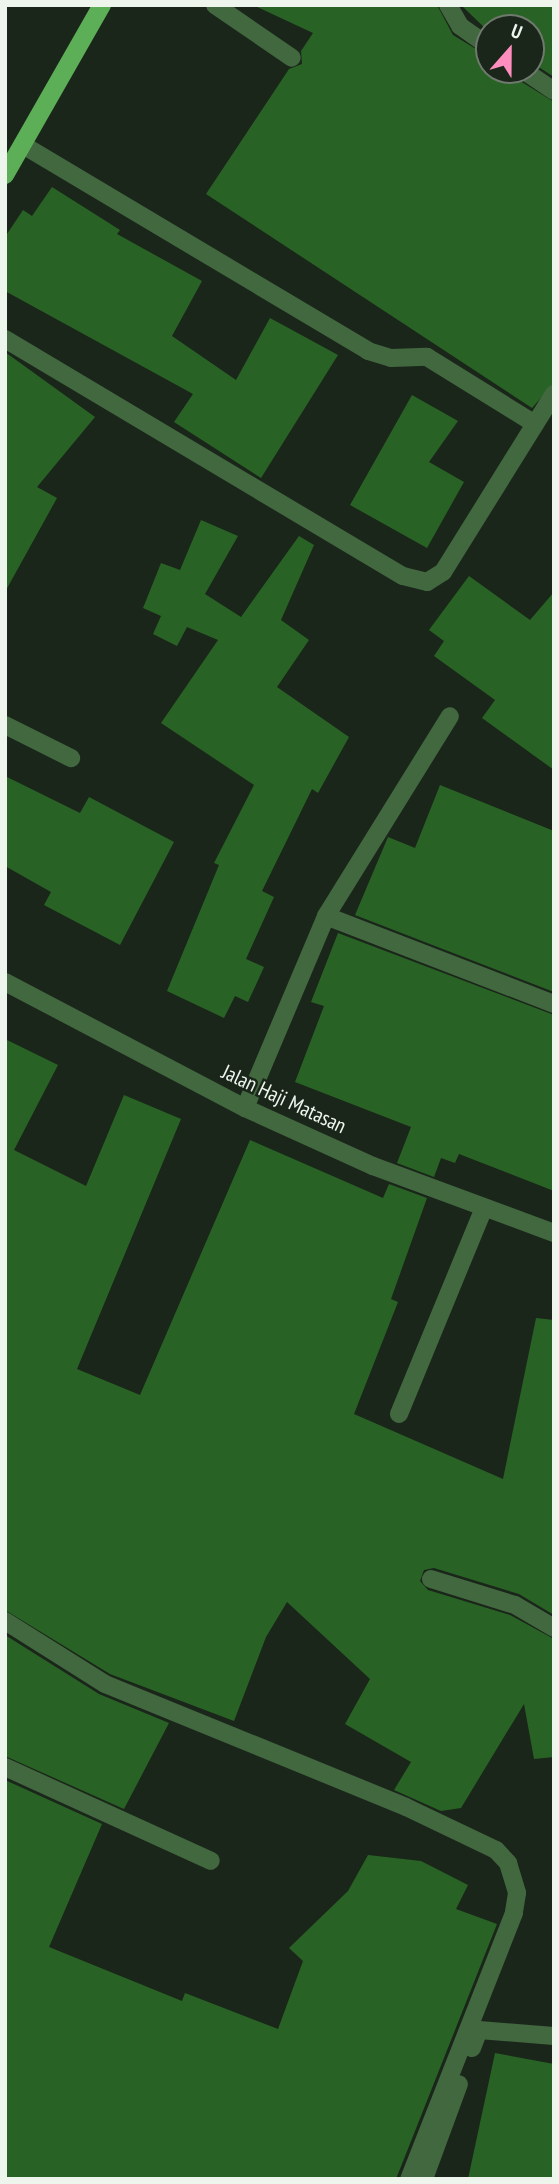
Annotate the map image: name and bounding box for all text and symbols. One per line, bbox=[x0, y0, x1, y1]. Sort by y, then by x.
north arrow bbox=[475, 14, 545, 84]
text: U bbox=[508, 18, 526, 44]
street label: Jalan Haji Matasan bbox=[218, 1059, 350, 1139]

